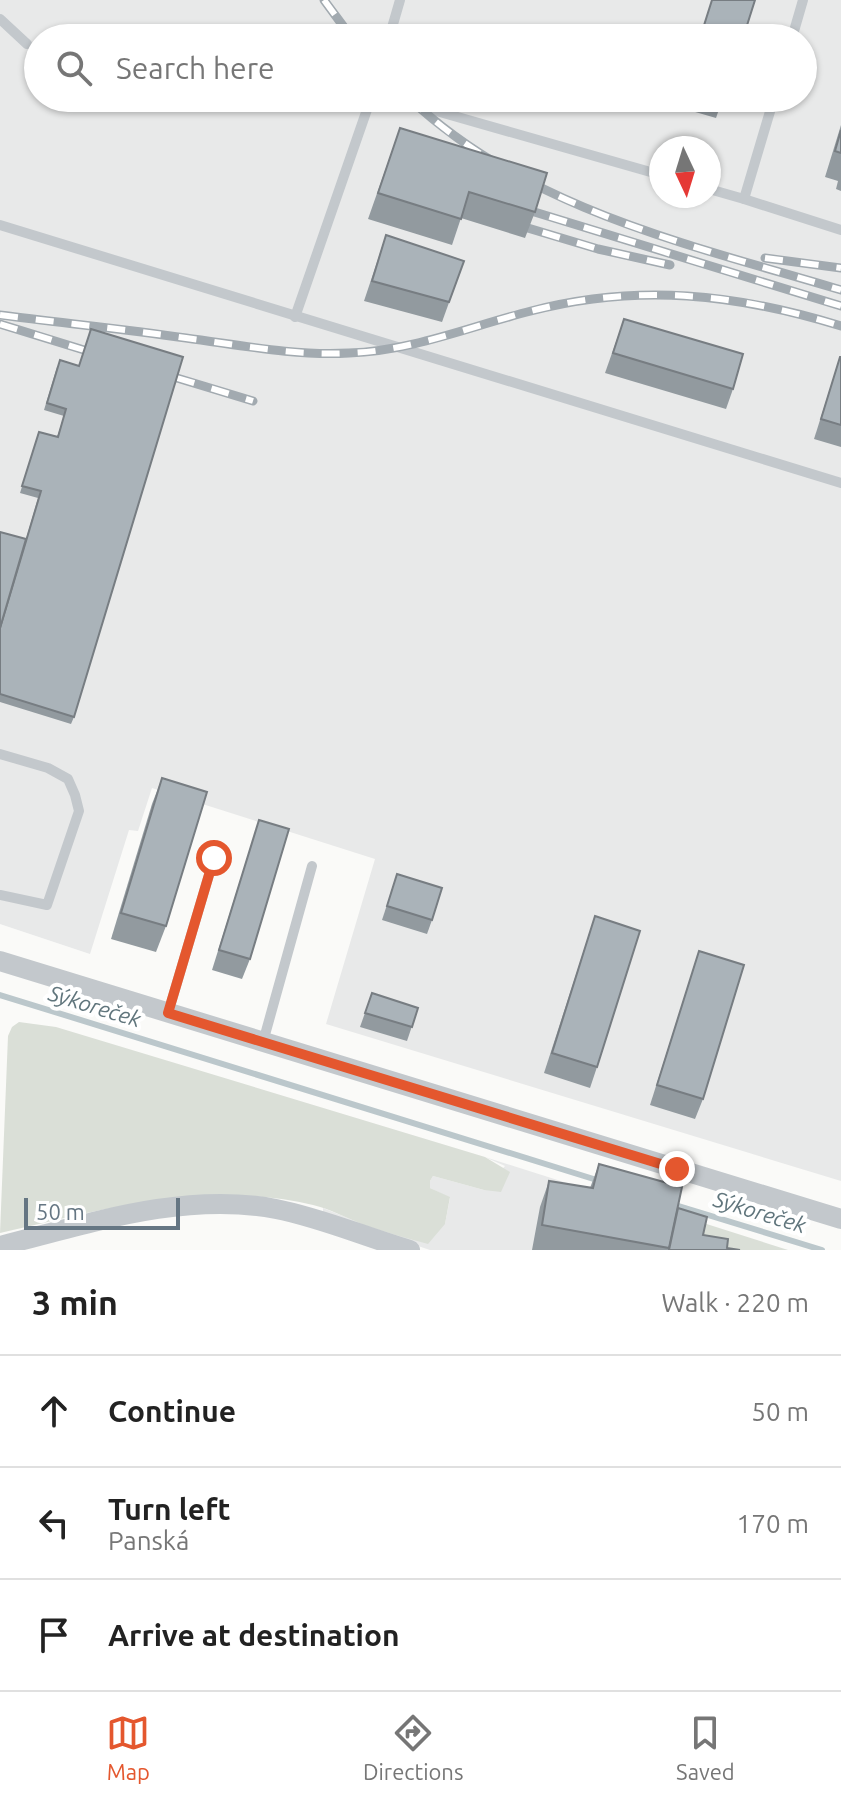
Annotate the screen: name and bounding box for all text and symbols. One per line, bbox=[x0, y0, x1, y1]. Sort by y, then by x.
search box bbox=[24, 24, 817, 112]
icon: search bbox=[52, 46, 96, 90]
text: Search here bbox=[116, 51, 275, 85]
north arrow bbox=[649, 136, 721, 208]
route start bbox=[196, 840, 232, 876]
water label: Sýkoreček bbox=[45, 979, 145, 1032]
route end bbox=[659, 1151, 695, 1187]
water label: Sýkoreček bbox=[710, 1185, 810, 1238]
scale bar bbox=[24, 1194, 180, 1230]
text: 50 m bbox=[36, 1199, 85, 1224]
text: 3 min bbox=[32, 1283, 118, 1321]
text: Walk · 220 m bbox=[661, 1288, 809, 1317]
icon: ahead bbox=[32, 1389, 76, 1433]
text: Continue bbox=[108, 1394, 236, 1428]
text: 50 m bbox=[751, 1397, 809, 1426]
text: Turn left bbox=[108, 1492, 230, 1526]
icon: left bbox=[32, 1501, 76, 1545]
text: 170 m bbox=[737, 1509, 809, 1538]
text: Panská bbox=[108, 1526, 189, 1555]
icon: arrive bbox=[32, 1613, 76, 1657]
text: Arrive at destination bbox=[108, 1618, 400, 1652]
tab: Map bbox=[106, 1711, 150, 1784]
tab: Directions bbox=[363, 1711, 463, 1784]
tab: Saved bbox=[676, 1711, 735, 1784]

